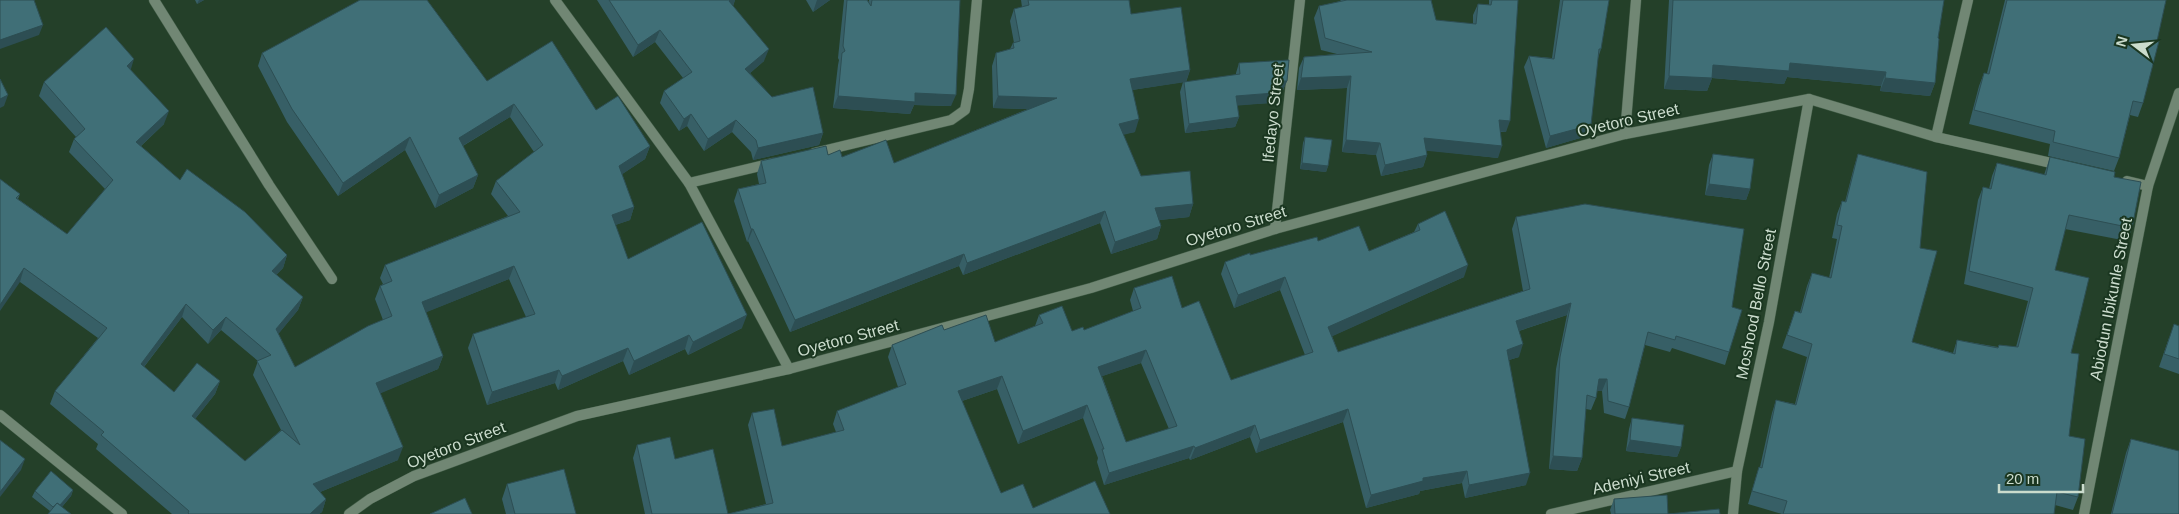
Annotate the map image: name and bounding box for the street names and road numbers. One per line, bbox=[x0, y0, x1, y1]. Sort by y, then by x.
street label: Ifedayo Street bbox=[1259, 62, 1287, 163]
street label: Oyetoro Street bbox=[1575, 100, 1681, 140]
street label: Oyetoro Street bbox=[1184, 202, 1289, 249]
street label: Abiodun Ibikunle Street bbox=[2087, 216, 2135, 382]
street label: Moshood Bello Street bbox=[1733, 227, 1779, 381]
street label: Oyetoro Street bbox=[796, 316, 901, 360]
street label: Oyetoro Street bbox=[404, 418, 508, 472]
street label: Adeniyi Street bbox=[1591, 458, 1692, 497]

